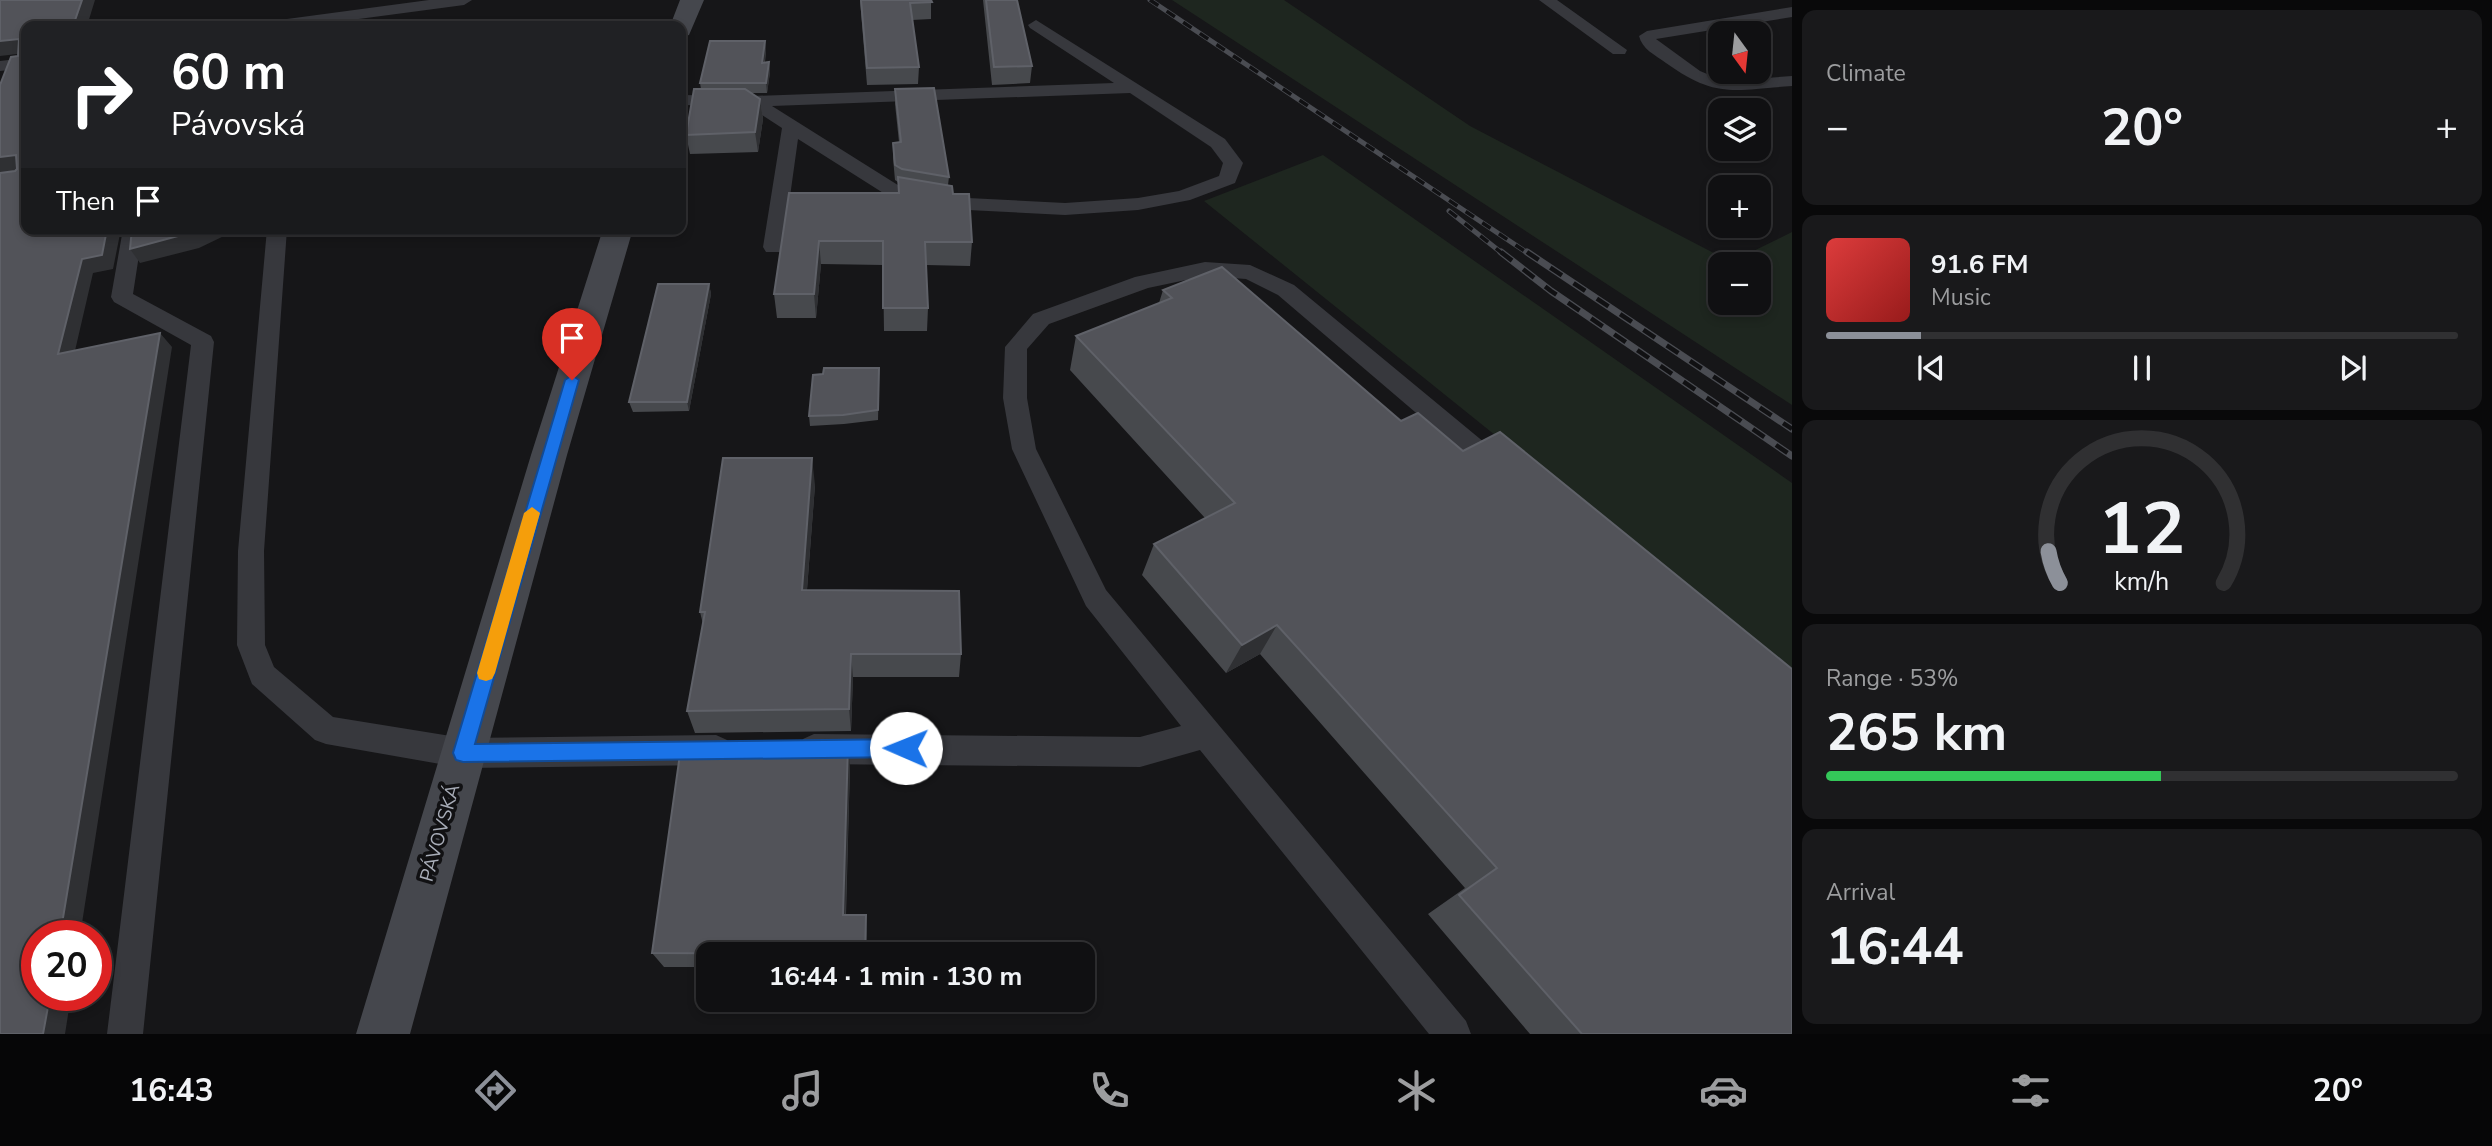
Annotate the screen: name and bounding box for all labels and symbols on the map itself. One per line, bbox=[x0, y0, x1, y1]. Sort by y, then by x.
north arrow bbox=[1708, 21, 1771, 84]
pin bbox=[542, 308, 602, 380]
position arrow bbox=[869, 711, 943, 785]
street label: PÁVOVSKÁ bbox=[414, 781, 466, 885]
speed limit sign: 20 bbox=[21, 920, 112, 1011]

